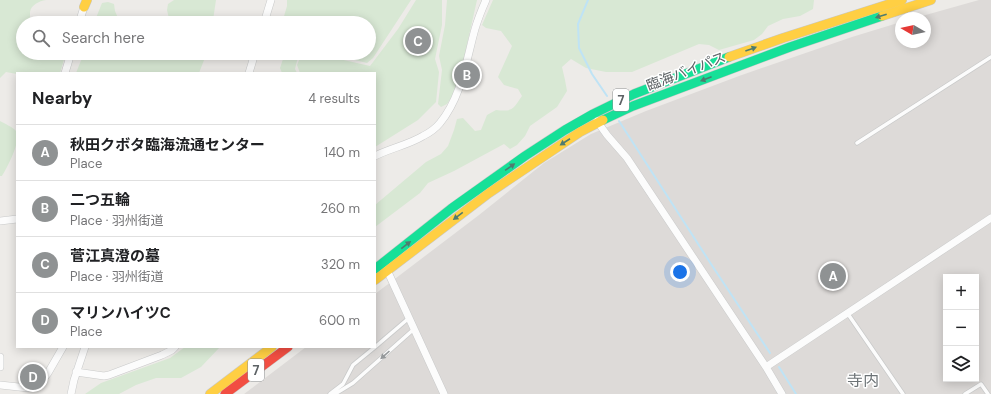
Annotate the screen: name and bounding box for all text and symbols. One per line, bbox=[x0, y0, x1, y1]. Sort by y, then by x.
north arrow bbox=[895, 12, 931, 48]
one-way arrow bbox=[875, 14, 887, 20]
search box bbox=[16, 16, 376, 60]
pin: C bbox=[405, 26, 431, 56]
icon: search bbox=[30, 27, 52, 49]
text: Search here bbox=[62, 28, 145, 48]
one-way arrow bbox=[746, 46, 758, 52]
street label: 臨海バイパス bbox=[644, 48, 728, 94]
pin: B bbox=[454, 60, 480, 90]
one-way arrow bbox=[699, 76, 711, 82]
text: Nearby bbox=[32, 87, 92, 109]
road number: 7 bbox=[613, 89, 629, 111]
text: 4 results bbox=[308, 90, 360, 107]
text: 秋田クボタ臨海流通センター bbox=[70, 135, 265, 155]
one-way arrow bbox=[559, 138, 570, 146]
text: A bbox=[40, 144, 50, 161]
text: 140 m bbox=[324, 144, 360, 161]
text: Place bbox=[70, 155, 102, 172]
one-way arrow bbox=[504, 163, 515, 171]
text: 二つ五輪 bbox=[70, 190, 130, 210]
text: B bbox=[41, 200, 49, 217]
text: 260 m bbox=[320, 200, 360, 217]
text: Place · 羽州街道 bbox=[70, 212, 164, 229]
one-way arrow bbox=[453, 212, 463, 220]
one-way arrow bbox=[400, 241, 411, 249]
text: 菅江真澄の墓 bbox=[70, 246, 160, 266]
text: C bbox=[40, 256, 50, 273]
text: 320 m bbox=[321, 256, 360, 273]
pin: A bbox=[820, 261, 846, 291]
your location bbox=[670, 262, 690, 282]
text: Place · 羽州街道 bbox=[70, 268, 164, 285]
map controls bbox=[943, 274, 979, 382]
button: + bbox=[943, 274, 979, 310]
text: マリンハイツC bbox=[70, 303, 171, 323]
button: − bbox=[943, 310, 979, 346]
text: D bbox=[40, 312, 50, 329]
text: 600 m bbox=[319, 312, 360, 329]
text: Place bbox=[70, 323, 102, 340]
button: layers bbox=[943, 346, 979, 382]
one-way arrow bbox=[380, 350, 390, 359]
road number: 7 bbox=[248, 359, 264, 381]
pin: D bbox=[20, 362, 46, 392]
district label: 寺内 bbox=[847, 370, 879, 391]

